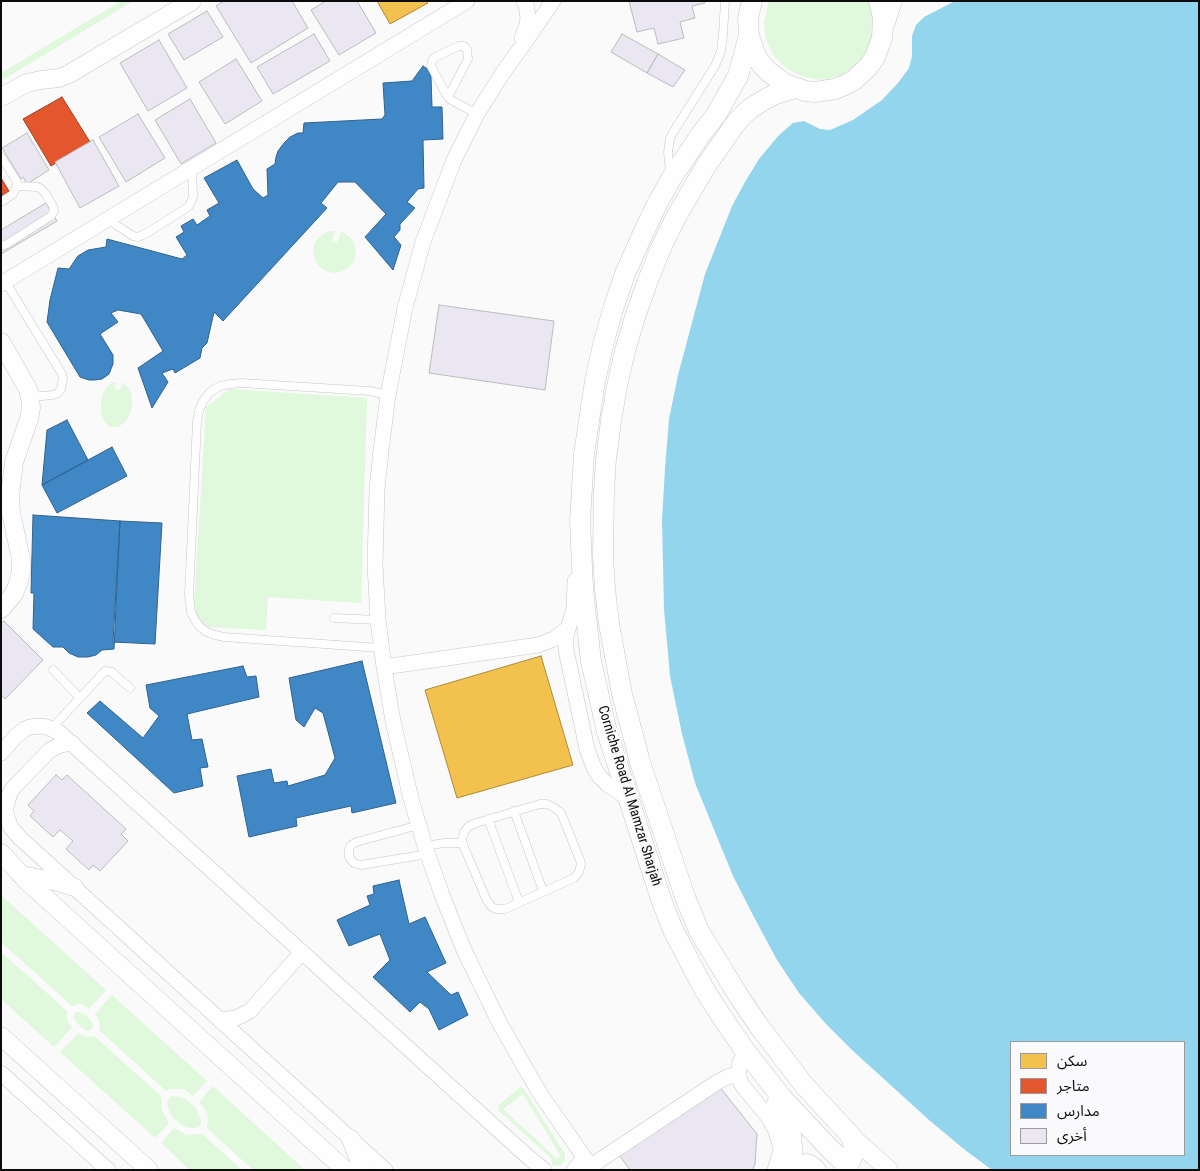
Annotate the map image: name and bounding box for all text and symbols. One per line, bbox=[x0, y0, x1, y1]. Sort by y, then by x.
street label: Corniche Road Al Mamzar Sharjah bbox=[594, 704, 664, 888]
legend bbox=[1010, 1041, 1185, 1156]
text: سكن bbox=[1057, 1052, 1087, 1070]
text: متاجر bbox=[1057, 1077, 1090, 1095]
text: مدارس bbox=[1057, 1102, 1100, 1120]
text: أخرى bbox=[1057, 1127, 1087, 1145]

